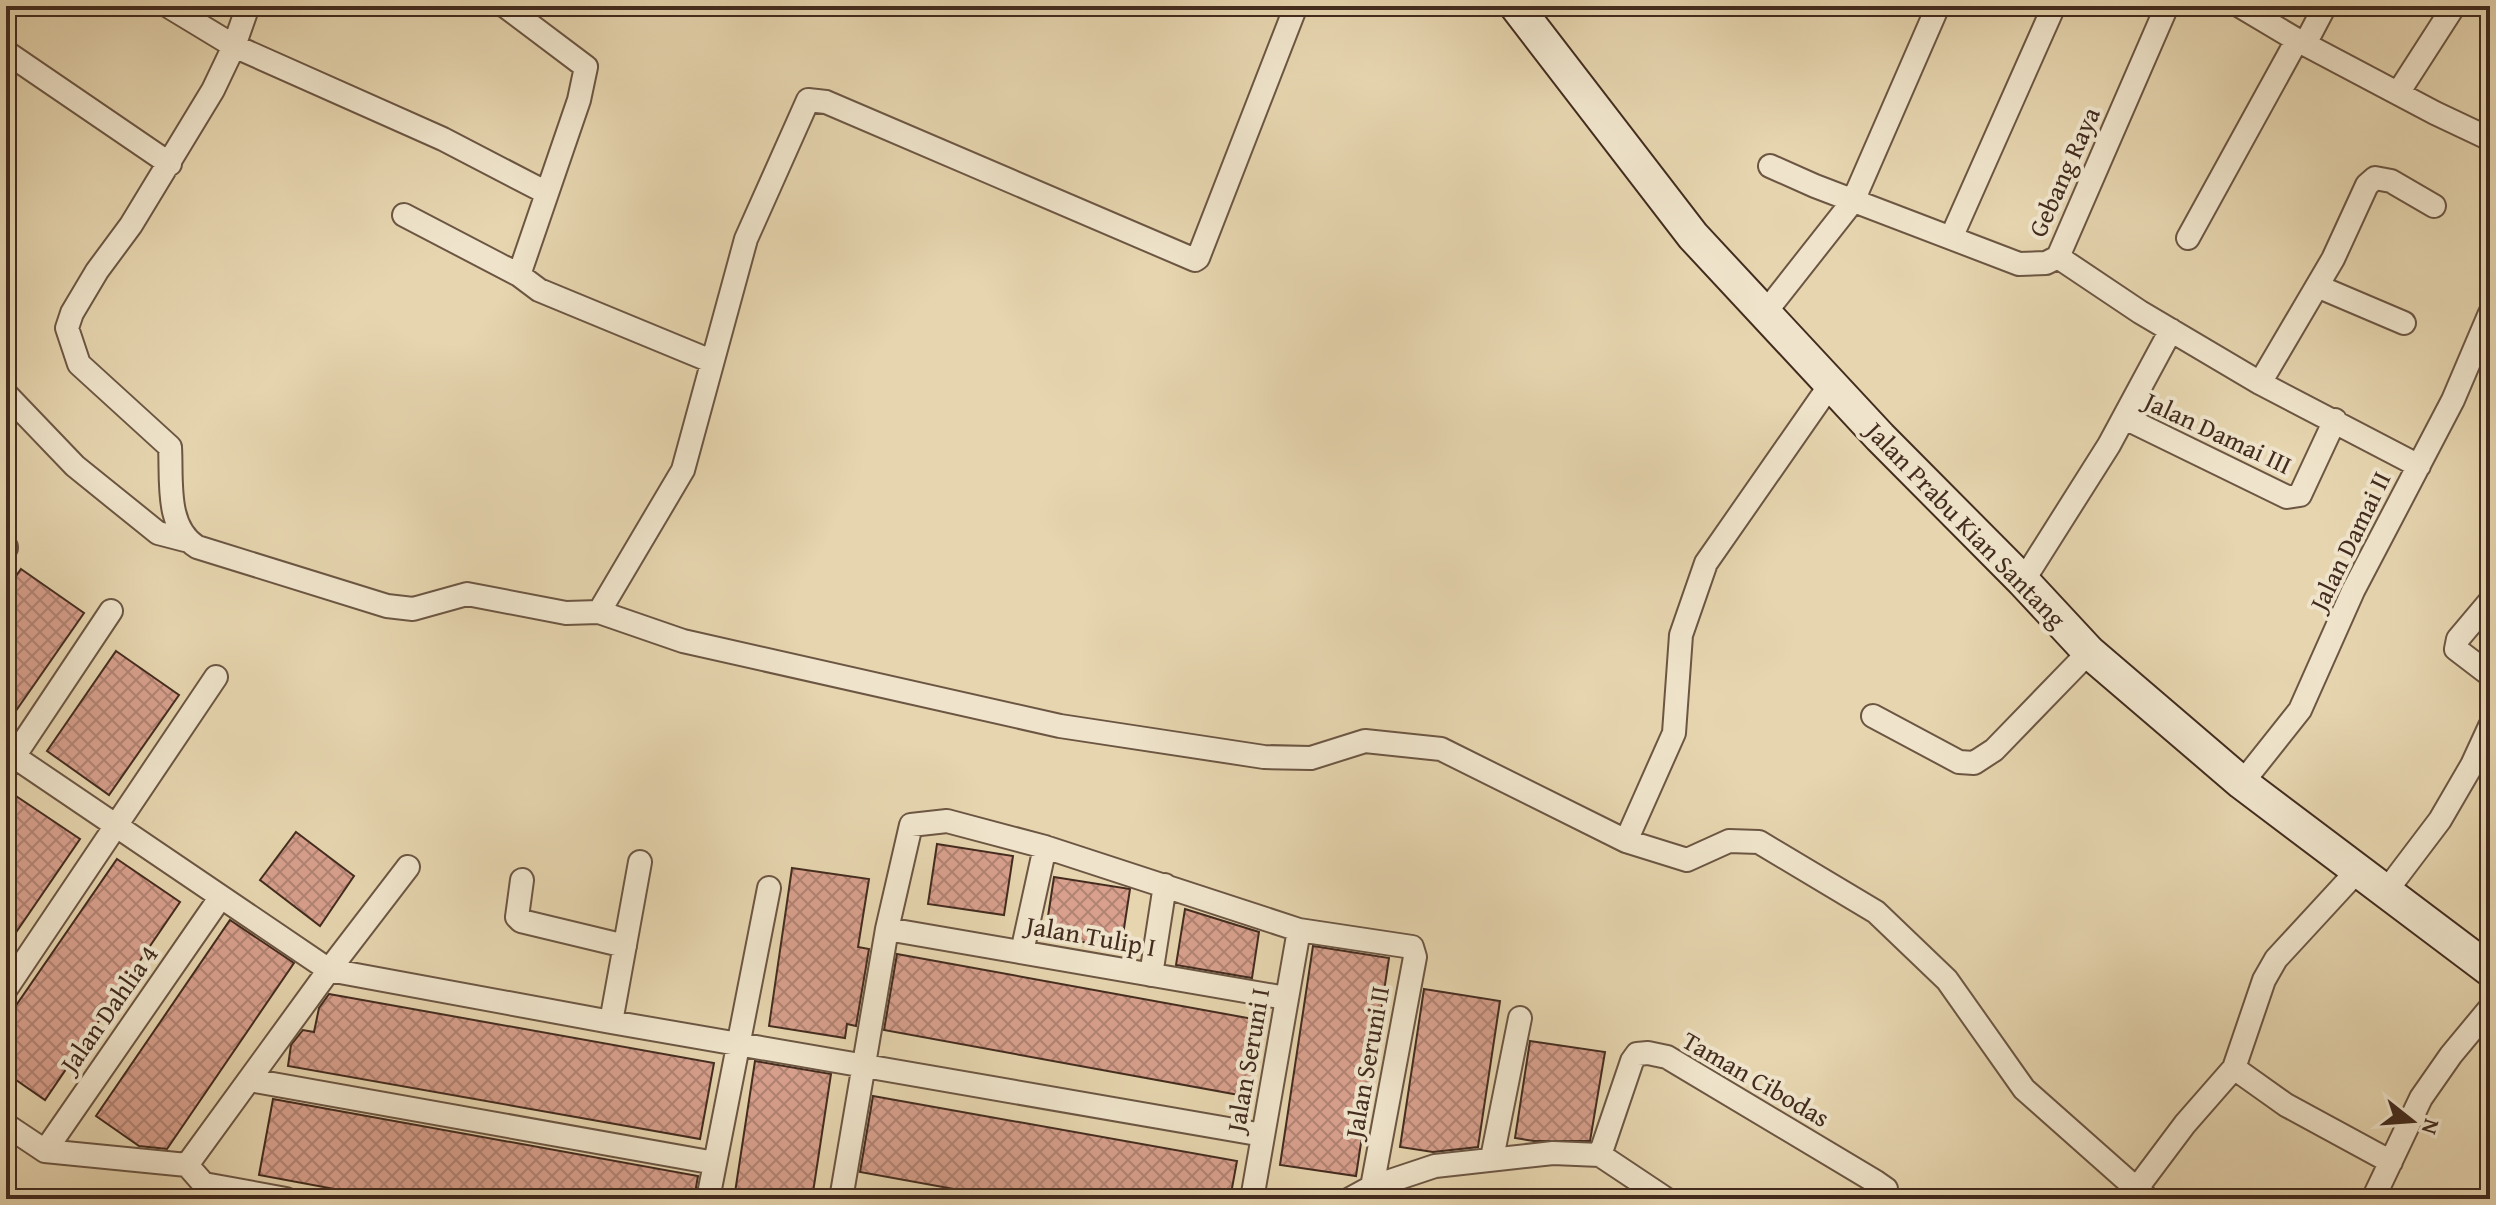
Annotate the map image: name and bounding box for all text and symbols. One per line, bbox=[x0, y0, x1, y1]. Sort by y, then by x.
street label: Gebang Raya bbox=[2018, 100, 2110, 243]
street label: Jalan Damai III bbox=[2135, 380, 2299, 484]
street label: Jalan Prabu Kian Santang bbox=[1855, 410, 2076, 637]
street label: Jalan Damai II bbox=[2298, 464, 2400, 620]
street label: Jalan Tulip I bbox=[1020, 904, 1159, 966]
street label: Jalan Dahlia 4 bbox=[48, 937, 167, 1083]
street label: Jalan Seruni II bbox=[1333, 983, 1399, 1144]
street label: Jalan Seruni I bbox=[1215, 985, 1279, 1138]
street label: Taman Cibodas bbox=[1675, 1021, 1837, 1137]
north arrow bbox=[2372, 1081, 2452, 1161]
text: N bbox=[2414, 1115, 2449, 1139]

